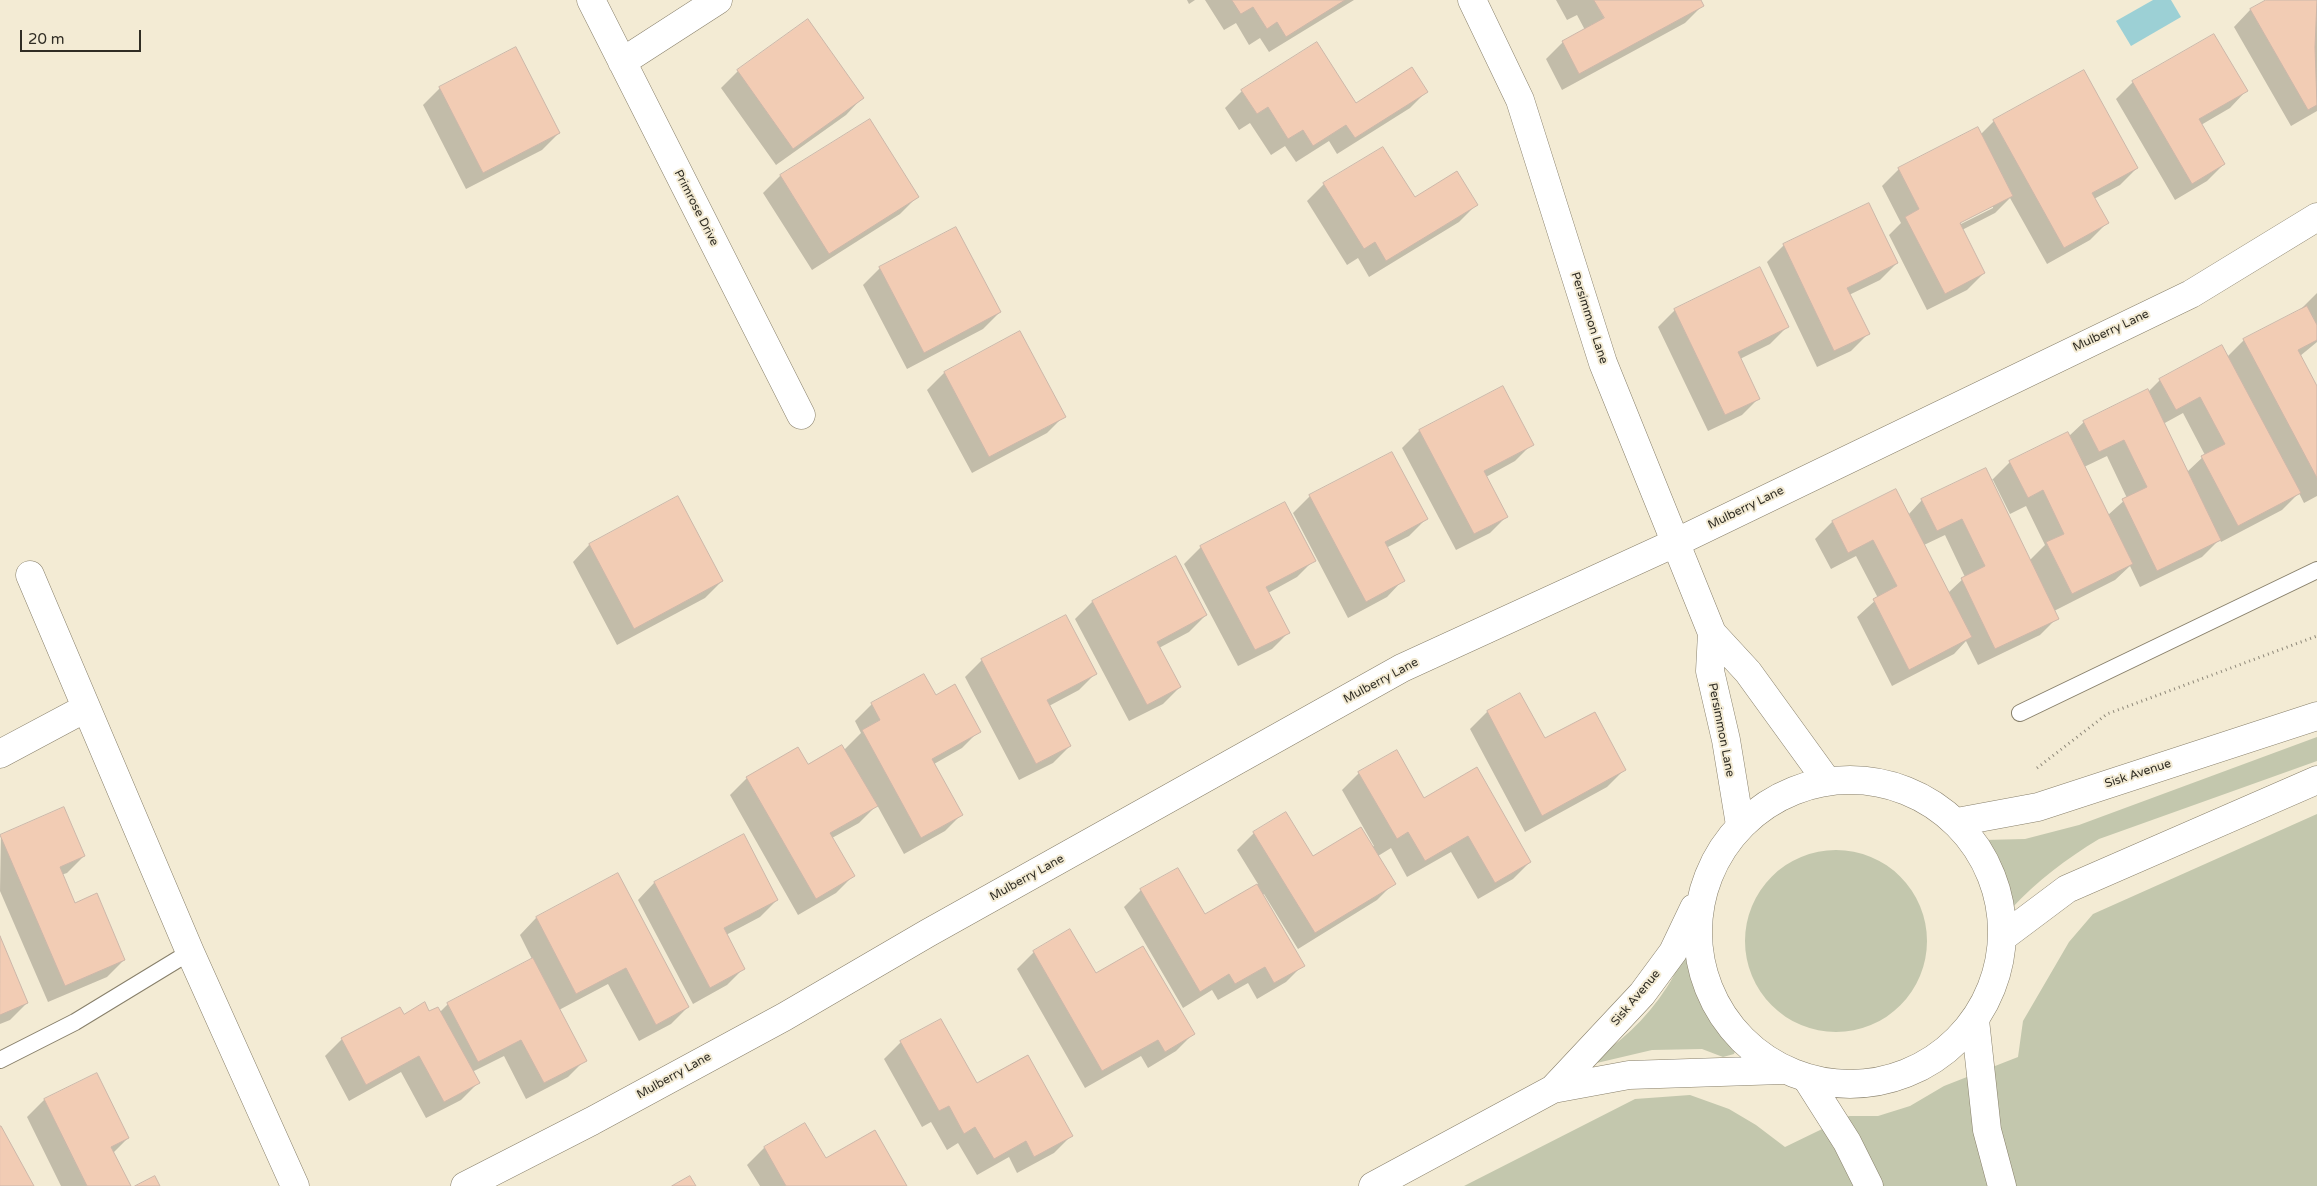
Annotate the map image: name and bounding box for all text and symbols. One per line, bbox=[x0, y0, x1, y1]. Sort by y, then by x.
scale bar bbox=[22, 20, 144, 52]
text: 20 m bbox=[28, 30, 65, 48]
street label: Primrose Drive bbox=[671, 168, 721, 248]
street label: Persimmon Lane bbox=[1567, 270, 1611, 366]
street label: Mulberry Lane bbox=[2071, 307, 2151, 355]
street label: Mulberry Lane bbox=[1706, 483, 1786, 533]
street label: Mulberry Lane bbox=[1341, 655, 1421, 707]
street label: Persimmon Lane bbox=[1705, 682, 1737, 778]
street label: Sisk Avenue bbox=[2103, 757, 2173, 791]
street label: Mulberry Lane bbox=[987, 852, 1067, 904]
street label: Sisk Avenue bbox=[1608, 967, 1664, 1029]
street label: Mulberry Lane bbox=[634, 1050, 714, 1102]

